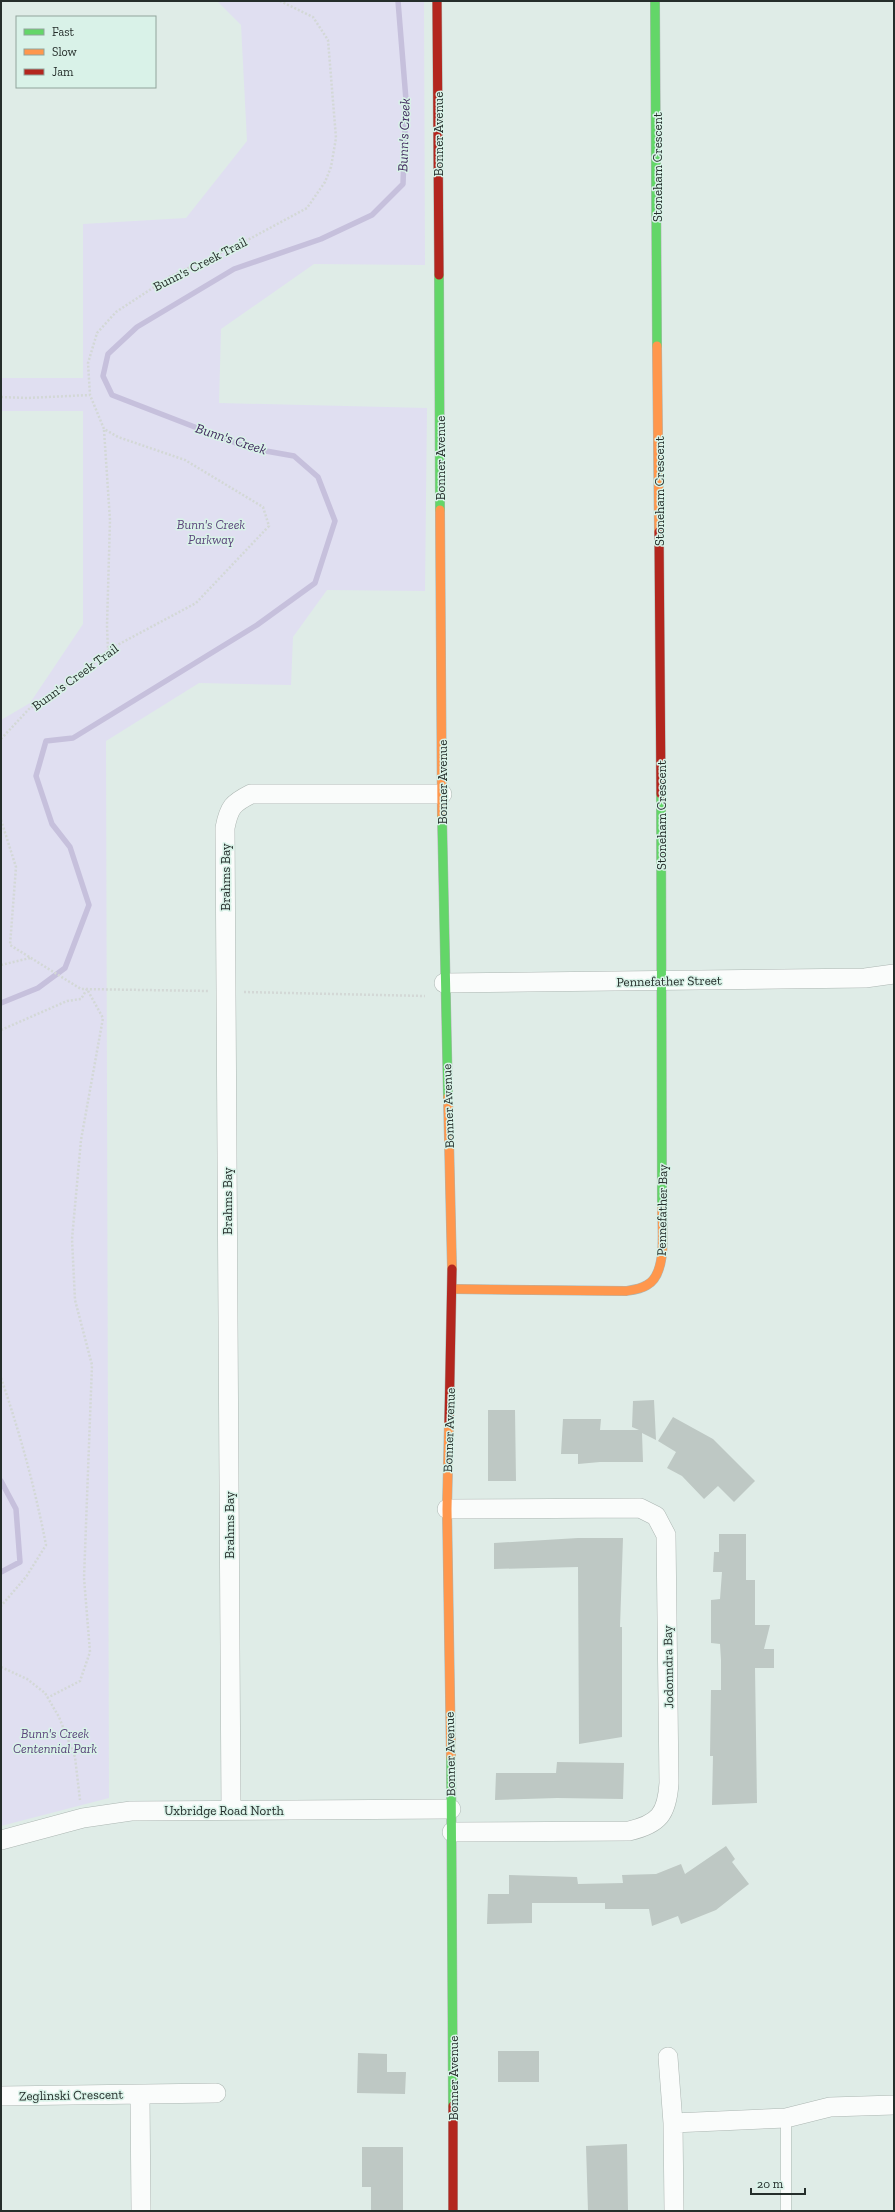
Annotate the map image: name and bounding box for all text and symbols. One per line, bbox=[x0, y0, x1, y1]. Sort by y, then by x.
legend bbox=[16, 16, 156, 88]
text: Fast bbox=[52, 25, 75, 39]
text: Slow bbox=[52, 45, 78, 59]
text: Jam bbox=[52, 65, 74, 79]
street label: Bonner Avenue bbox=[431, 92, 446, 176]
water label: Bunn's Creek bbox=[394, 98, 414, 172]
street label: Stoneham Crescent bbox=[650, 112, 665, 222]
street label: Bunn's Creek Trail bbox=[151, 234, 250, 294]
street label: Bonner Avenue bbox=[433, 416, 448, 500]
water label: Bunn's Creek bbox=[193, 420, 269, 458]
street label: Stoneham Crescent bbox=[652, 436, 667, 546]
park label: Bunn's Creek Parkway bbox=[177, 517, 245, 547]
street label: Bunn's Creek Trail bbox=[29, 640, 122, 713]
street label: Bonner Avenue bbox=[435, 740, 450, 824]
street label: Stoneham Crescent bbox=[654, 760, 669, 870]
street label: Brahms Bay bbox=[218, 843, 233, 911]
street label: Pennefather Street bbox=[616, 973, 722, 989]
street label: Bonner Avenue bbox=[439, 1063, 457, 1149]
street label: Pennefather Bay bbox=[654, 1164, 670, 1256]
street label: Brahms Bay bbox=[220, 1167, 235, 1235]
street label: Bonner Avenue bbox=[440, 1387, 458, 1473]
street label: Brahms Bay bbox=[222, 1491, 237, 1559]
street label: Jodonndra Bay bbox=[660, 1625, 676, 1709]
street label: Bonner Avenue bbox=[442, 1712, 458, 1796]
park label: Bunn's Creek Centennial Park bbox=[13, 1726, 97, 1756]
street label: Uxbridge Road North bbox=[164, 1803, 285, 1818]
street label: Bonner Avenue bbox=[446, 2036, 461, 2120]
street label: Zeglinski Crescent bbox=[19, 2087, 123, 2103]
scale bar bbox=[751, 2170, 805, 2196]
text: 20 m bbox=[757, 2177, 784, 2191]

